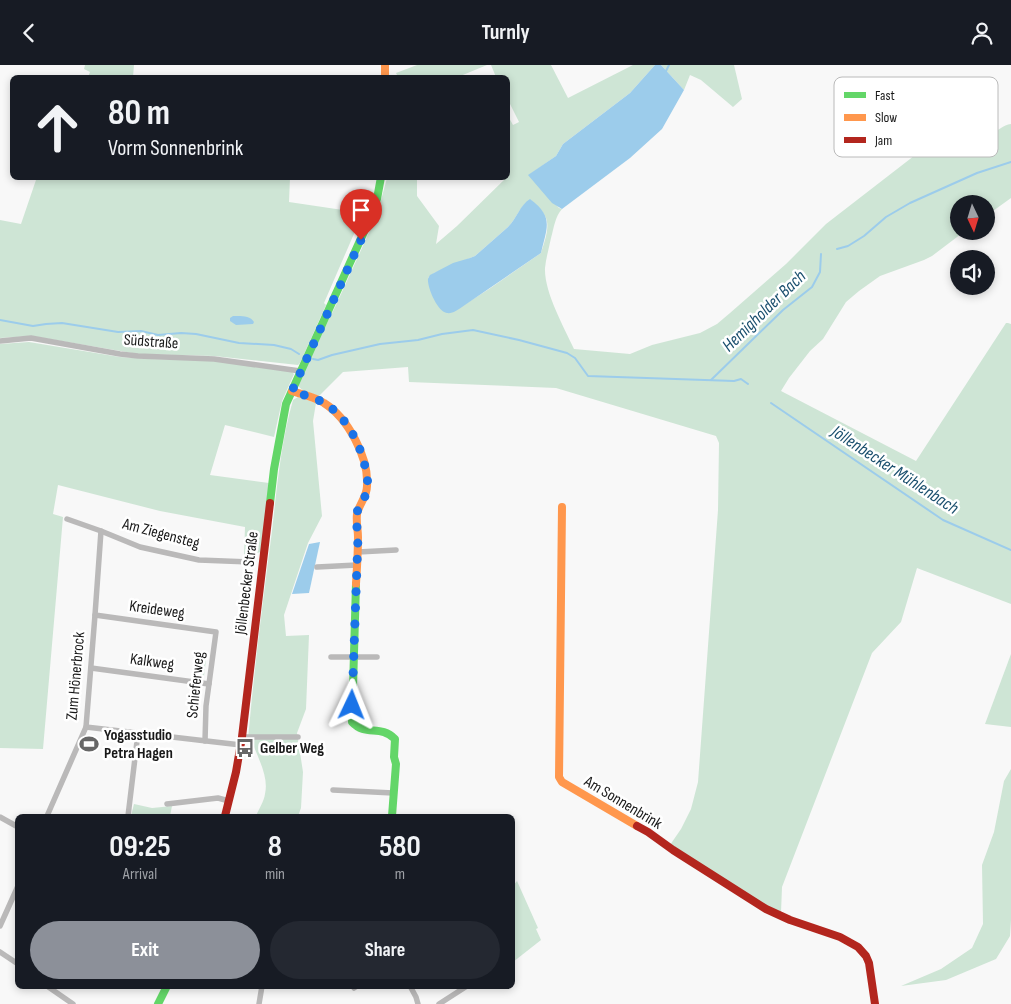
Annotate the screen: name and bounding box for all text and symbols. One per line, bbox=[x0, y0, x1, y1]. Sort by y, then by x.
icon: back bbox=[15, 19, 43, 47]
text: Turnly bbox=[481, 19, 530, 46]
icon: person bbox=[968, 19, 996, 47]
legend bbox=[834, 77, 998, 157]
text: Fast bbox=[875, 87, 895, 104]
text: 80 m bbox=[108, 92, 170, 135]
icon: ahead bbox=[25, 95, 90, 160]
text: Slow bbox=[875, 109, 897, 126]
text: Jam bbox=[874, 132, 892, 149]
text: Vorm Sonnenbrink bbox=[108, 135, 243, 162]
pin bbox=[340, 189, 382, 240]
north arrow bbox=[950, 195, 995, 240]
map controls bbox=[950, 195, 995, 295]
icon: arrive bbox=[347, 196, 375, 224]
button: sound bbox=[950, 250, 995, 295]
water label: Hemigholder Bach bbox=[718, 266, 810, 356]
street label: Südstraße bbox=[123, 331, 179, 353]
water label: Jöllenbecker Mühlenbach bbox=[827, 421, 963, 519]
street label: Am Ziegensteg bbox=[119, 514, 202, 553]
street label: Jöllenbecker Straße bbox=[231, 531, 263, 636]
street label: Kreideweg bbox=[128, 597, 186, 623]
street label: Zum Hönerbrock bbox=[63, 631, 89, 721]
street label: Kalkweg bbox=[129, 650, 175, 674]
street label: Schieferweg bbox=[183, 651, 209, 719]
position arrow bbox=[325, 678, 377, 730]
place label: Yogasstudio Petra Hagen bbox=[104, 726, 173, 763]
sports icon: Yogasstudio Petra Hagen bbox=[78, 733, 100, 755]
bus stop icon: Gelber Weg bbox=[234, 737, 256, 759]
place label: Gelber Weg bbox=[260, 739, 324, 758]
street label: Am Sonnenbrink bbox=[580, 772, 665, 834]
text: 09:25 bbox=[109, 829, 171, 865]
text: 8 bbox=[268, 829, 282, 865]
text: 580 bbox=[379, 829, 421, 865]
text: Arrival bbox=[123, 865, 157, 884]
text: min bbox=[265, 865, 285, 884]
text: m bbox=[395, 865, 405, 884]
button: Exit bbox=[30, 921, 260, 979]
button: Share bbox=[270, 921, 500, 979]

